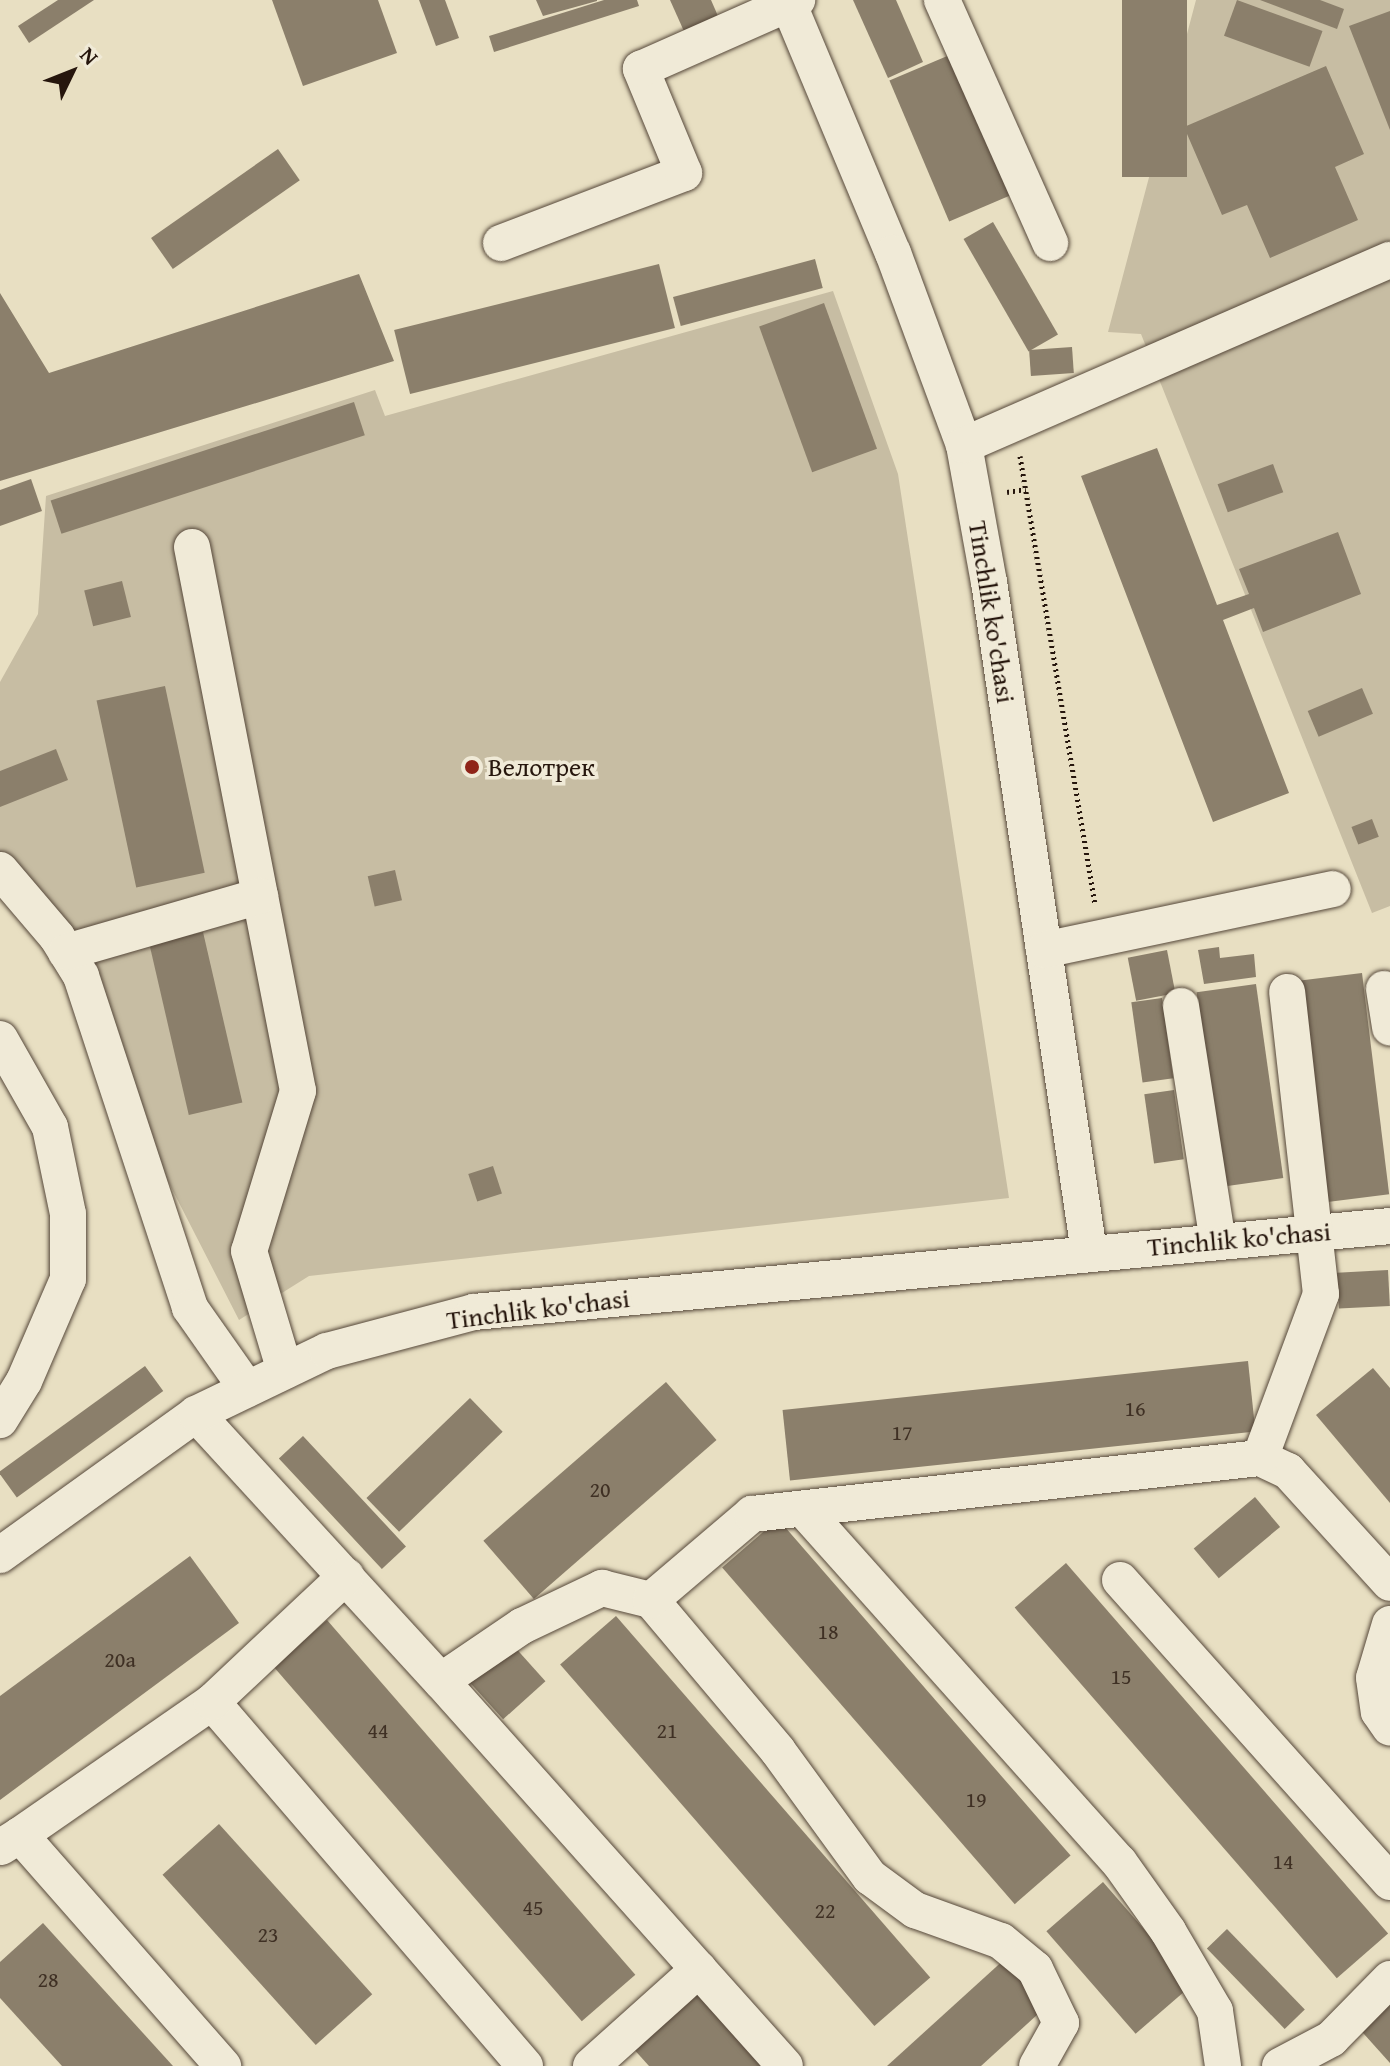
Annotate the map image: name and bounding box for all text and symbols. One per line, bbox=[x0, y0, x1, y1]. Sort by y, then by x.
north arrow bbox=[32, 32, 112, 112]
text: N bbox=[73, 39, 106, 72]
street label: Tinchlik ko'chasi bbox=[962, 519, 1022, 705]
place label: Велотрек bbox=[488, 751, 595, 783]
marker: Велотрек bbox=[463, 758, 481, 776]
street label: Tinchlik ko'chasi bbox=[1146, 1215, 1332, 1263]
street label: Tinchlik ko'chasi bbox=[445, 1282, 631, 1336]
house number: 16 bbox=[1124, 1396, 1146, 1422]
house number: 17 bbox=[891, 1420, 913, 1446]
house number: 20 bbox=[589, 1477, 611, 1503]
house number: 18 bbox=[817, 1619, 839, 1645]
house number: 20a bbox=[104, 1647, 136, 1673]
house number: 15 bbox=[1110, 1664, 1132, 1690]
house number: 44 bbox=[367, 1718, 389, 1744]
house number: 21 bbox=[656, 1718, 678, 1744]
house number: 19 bbox=[965, 1787, 987, 1813]
house number: 14 bbox=[1272, 1849, 1294, 1875]
house number: 45 bbox=[522, 1895, 544, 1921]
house number: 22 bbox=[814, 1898, 836, 1924]
house number: 23 bbox=[257, 1922, 279, 1948]
house number: 28 bbox=[37, 1967, 59, 1993]

